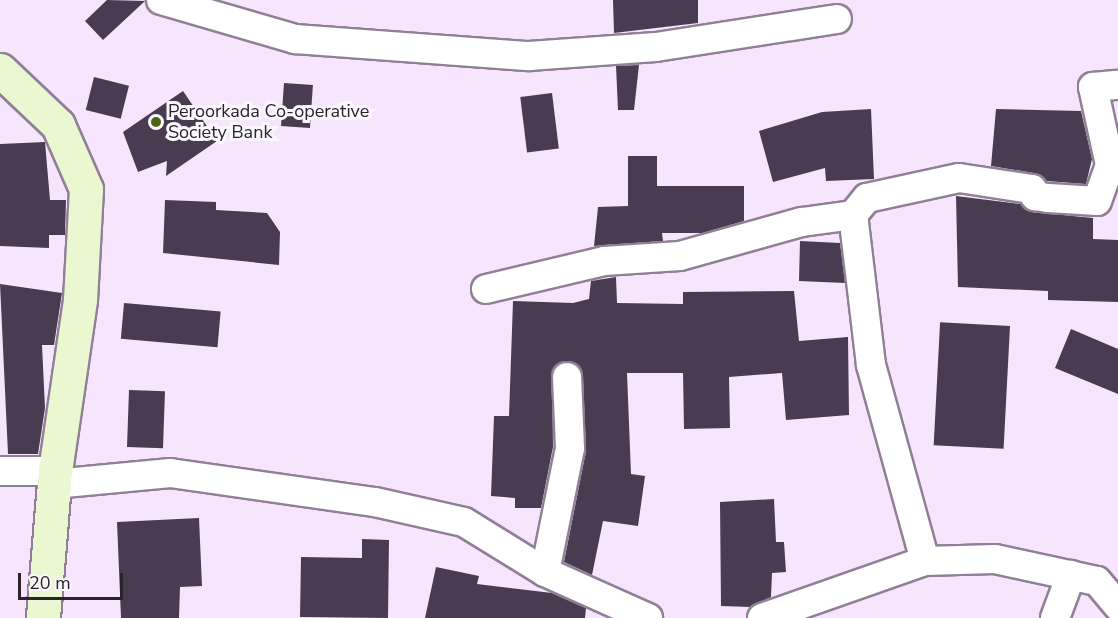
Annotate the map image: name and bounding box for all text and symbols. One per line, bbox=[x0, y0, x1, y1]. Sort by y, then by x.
place label: Peroorkada Co-operative Society Bank bbox=[168, 101, 369, 144]
marker: Peroorkada Co-operative Society Bank bbox=[149, 115, 163, 129]
scale bar bbox=[21, 561, 126, 599]
text: 20 m bbox=[29, 571, 71, 595]

